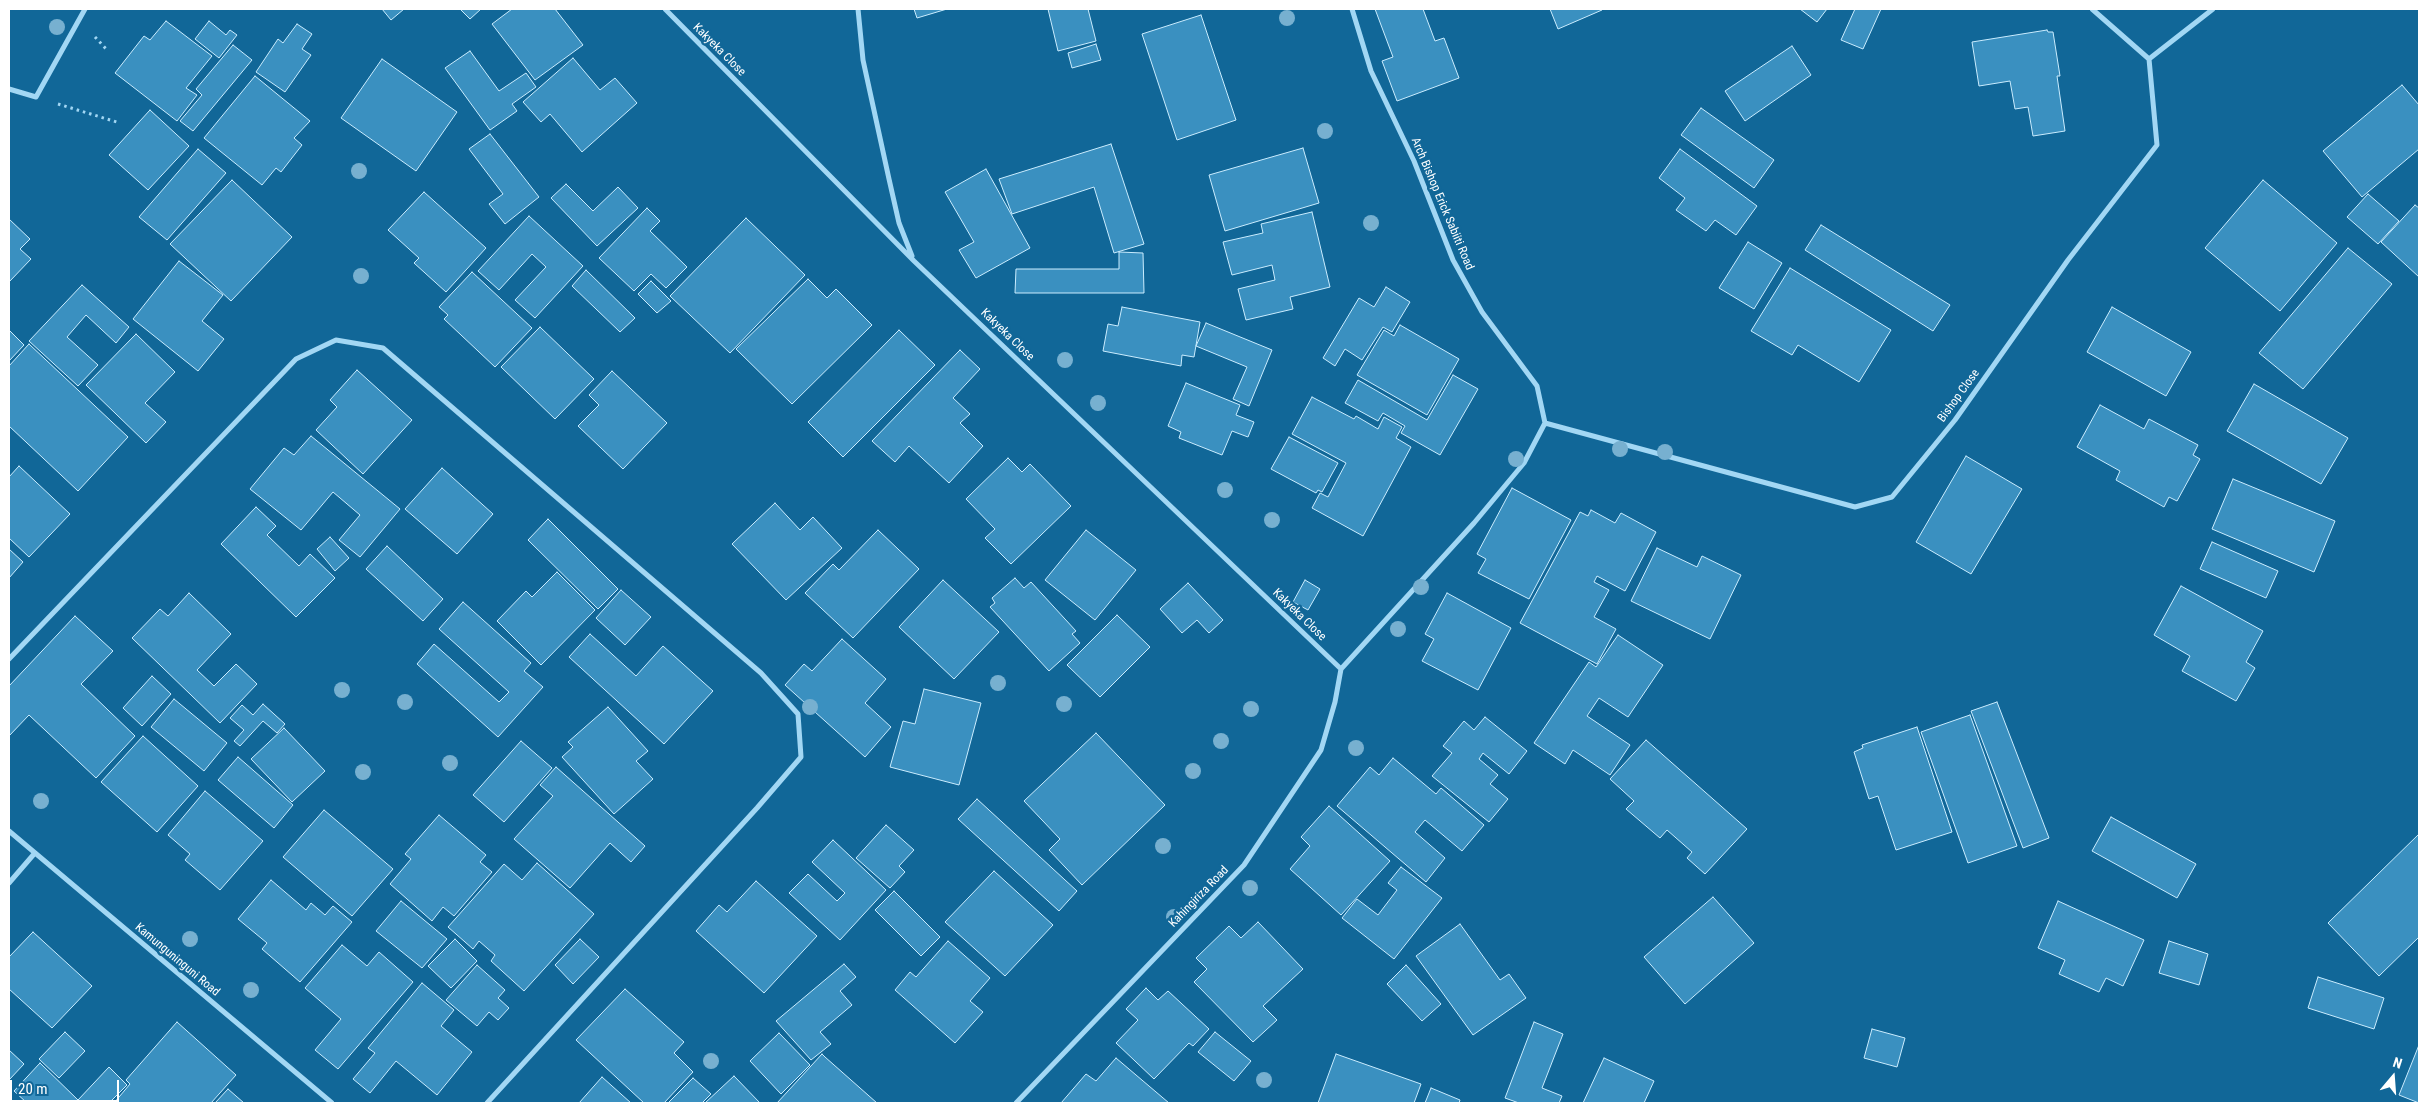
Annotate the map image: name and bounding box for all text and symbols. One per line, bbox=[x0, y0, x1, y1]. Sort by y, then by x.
street label: Kakyeka Close bbox=[690, 21, 748, 79]
street label: Arch Bishop Erick Sabiiti Road bbox=[1408, 136, 1476, 272]
street label: Kakyeka Close bbox=[977, 306, 1037, 364]
street label: Bishop Close bbox=[1935, 367, 1983, 425]
street label: Kakyeka Close bbox=[1269, 586, 1329, 644]
street label: Kahingiriza Road bbox=[1166, 863, 1232, 931]
street label: Kamunguninguni Road bbox=[132, 920, 222, 1000]
north arrow bbox=[2368, 1052, 2418, 1102]
text: N bbox=[2391, 1054, 2404, 1072]
scale bar bbox=[12, 1070, 121, 1102]
text: 20 m bbox=[18, 1080, 48, 1098]

